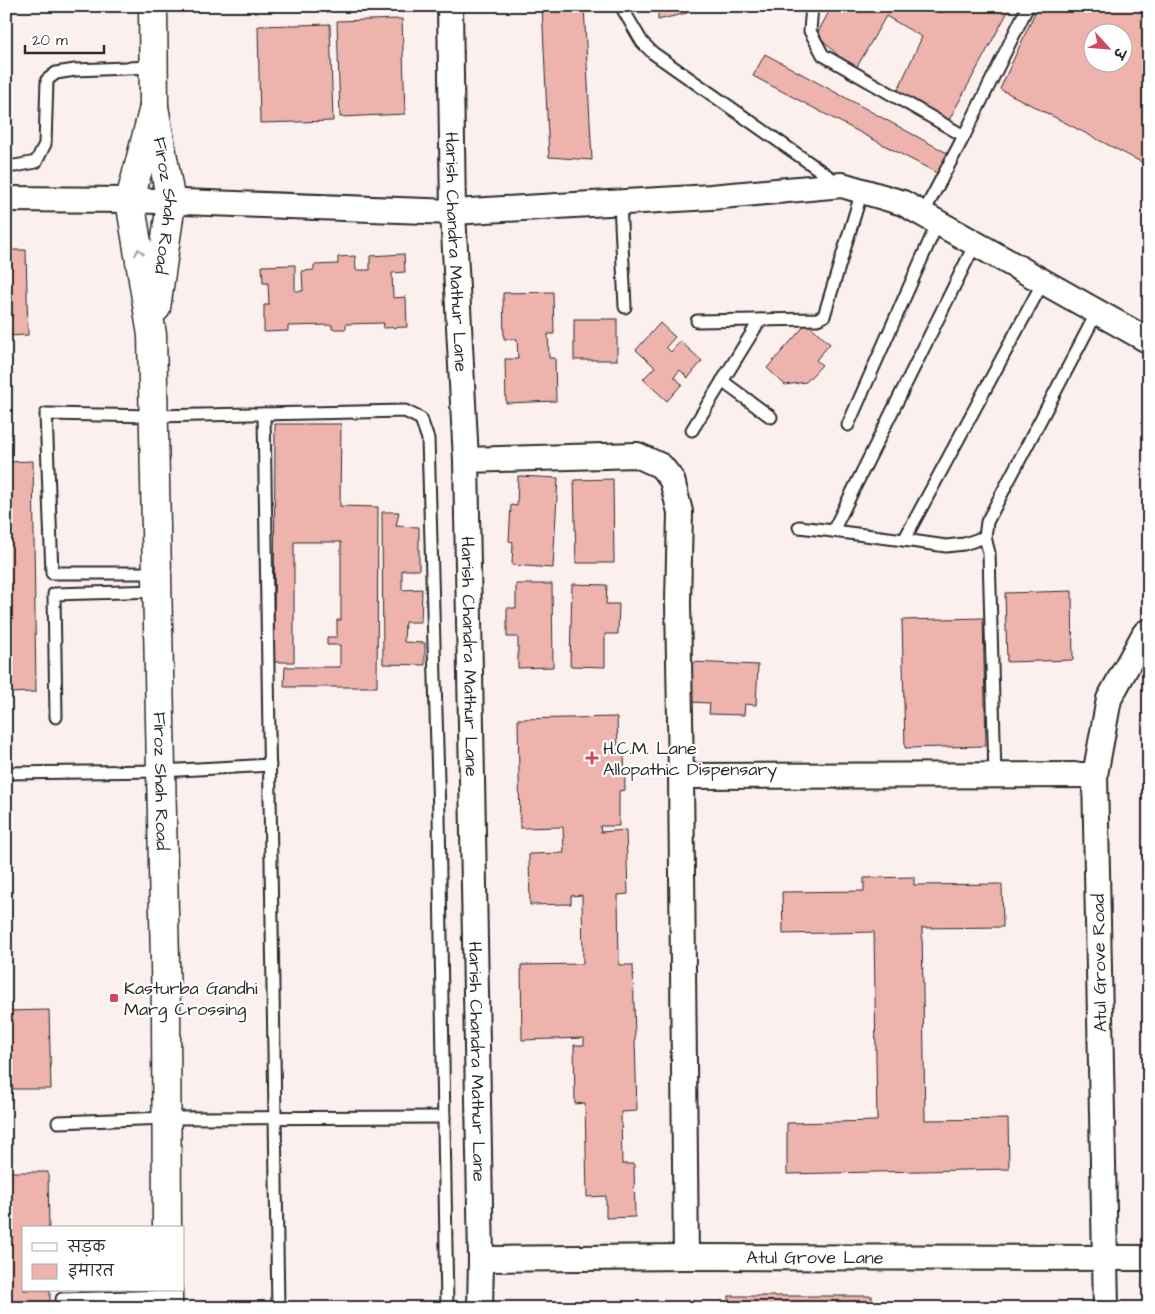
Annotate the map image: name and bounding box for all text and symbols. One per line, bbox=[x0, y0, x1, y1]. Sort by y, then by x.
scale bar bbox=[25, 22, 104, 54]
north arrow bbox=[1082, 22, 1132, 72]
text: 20 m bbox=[32, 30, 68, 51]
text: उ bbox=[1107, 43, 1131, 63]
street label: Harish Chandra Mathur Lane bbox=[439, 132, 473, 373]
street label: Firoz Shah Road bbox=[147, 135, 183, 276]
one-way arrow bbox=[134, 248, 144, 256]
street label: Harish Chandra Mathur Lane bbox=[454, 536, 484, 777]
street label: Firoz Shah Road bbox=[147, 712, 175, 851]
place label: H.C.M. Lane Allopathic Dispensary bbox=[603, 736, 777, 783]
marker: H.C.M. Lane Allopathic Dispensary bbox=[585, 751, 599, 765]
street label: Atul Grove Road bbox=[1086, 894, 1113, 1032]
street label: Harish Chandra Mathur Lane bbox=[462, 941, 492, 1182]
place label: Kasturba Gandhi Marg Crossing bbox=[124, 976, 258, 1023]
marker: Kasturba Gandhi Marg Crossing bbox=[108, 992, 120, 1004]
legend bbox=[22, 1226, 185, 1292]
text: सड़क bbox=[67, 1237, 106, 1258]
street label: Atul Grove Lane bbox=[746, 1245, 884, 1270]
text: इमारत bbox=[68, 1261, 115, 1282]

